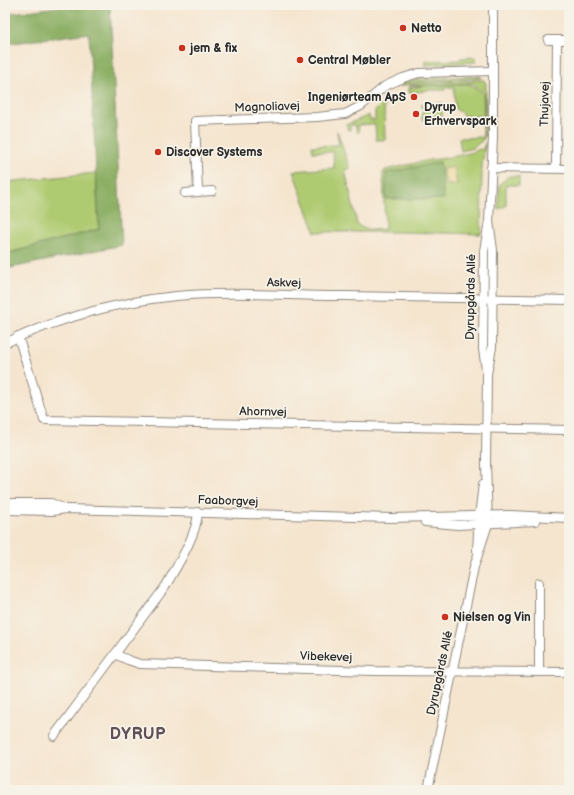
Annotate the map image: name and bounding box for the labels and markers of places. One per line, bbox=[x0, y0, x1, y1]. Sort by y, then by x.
place label: Netto bbox=[411, 21, 442, 36]
marker: Netto bbox=[398, 23, 408, 33]
place label: jem & fix bbox=[189, 41, 238, 56]
marker: jem & fix bbox=[177, 43, 187, 53]
place label: Central Møbler bbox=[308, 53, 391, 68]
marker: Central Møbler bbox=[295, 55, 305, 65]
place label: Ingeniørteam ApS bbox=[308, 90, 406, 105]
marker: Ingeniørteam ApS bbox=[409, 92, 419, 102]
place label: Dyrup Erhvervspark bbox=[424, 100, 497, 129]
marker: Dyrup Erhvervspark bbox=[411, 109, 421, 119]
place label: Discover Systems bbox=[166, 145, 262, 160]
marker: Discover Systems bbox=[153, 147, 163, 157]
place label: Nielsen og Vin bbox=[453, 610, 531, 625]
marker: Nielsen og Vin bbox=[440, 612, 450, 622]

